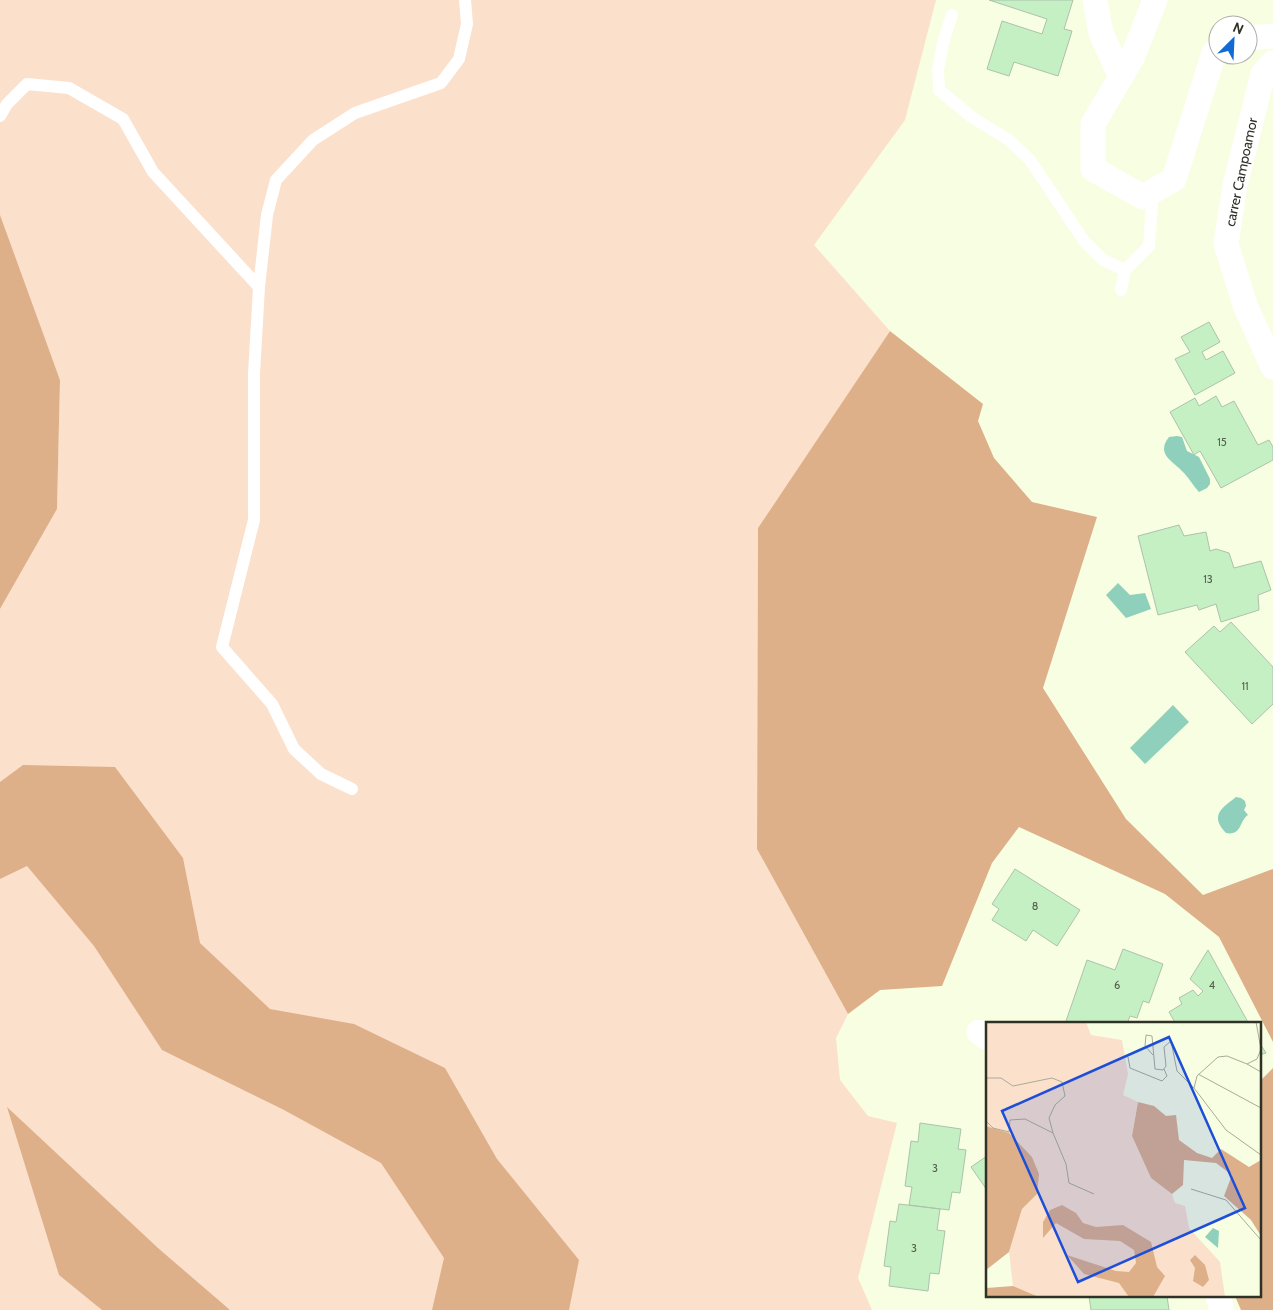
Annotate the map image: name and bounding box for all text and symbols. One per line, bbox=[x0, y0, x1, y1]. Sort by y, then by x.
north arrow bbox=[1208, 15, 1258, 65]
text: N bbox=[1230, 18, 1246, 38]
street label: carrer Campoamor bbox=[1221, 115, 1261, 228]
house number: 15 bbox=[1217, 435, 1227, 449]
house number: 13 bbox=[1203, 572, 1213, 586]
house number: 11 bbox=[1241, 679, 1249, 693]
house number: 8 bbox=[1032, 899, 1038, 913]
house number: 6 bbox=[1114, 978, 1120, 992]
house number: 4 bbox=[1209, 978, 1216, 992]
inset map bbox=[986, 1022, 1260, 1298]
house number: 3 bbox=[932, 1161, 938, 1175]
house number: 3 bbox=[911, 1241, 917, 1255]

